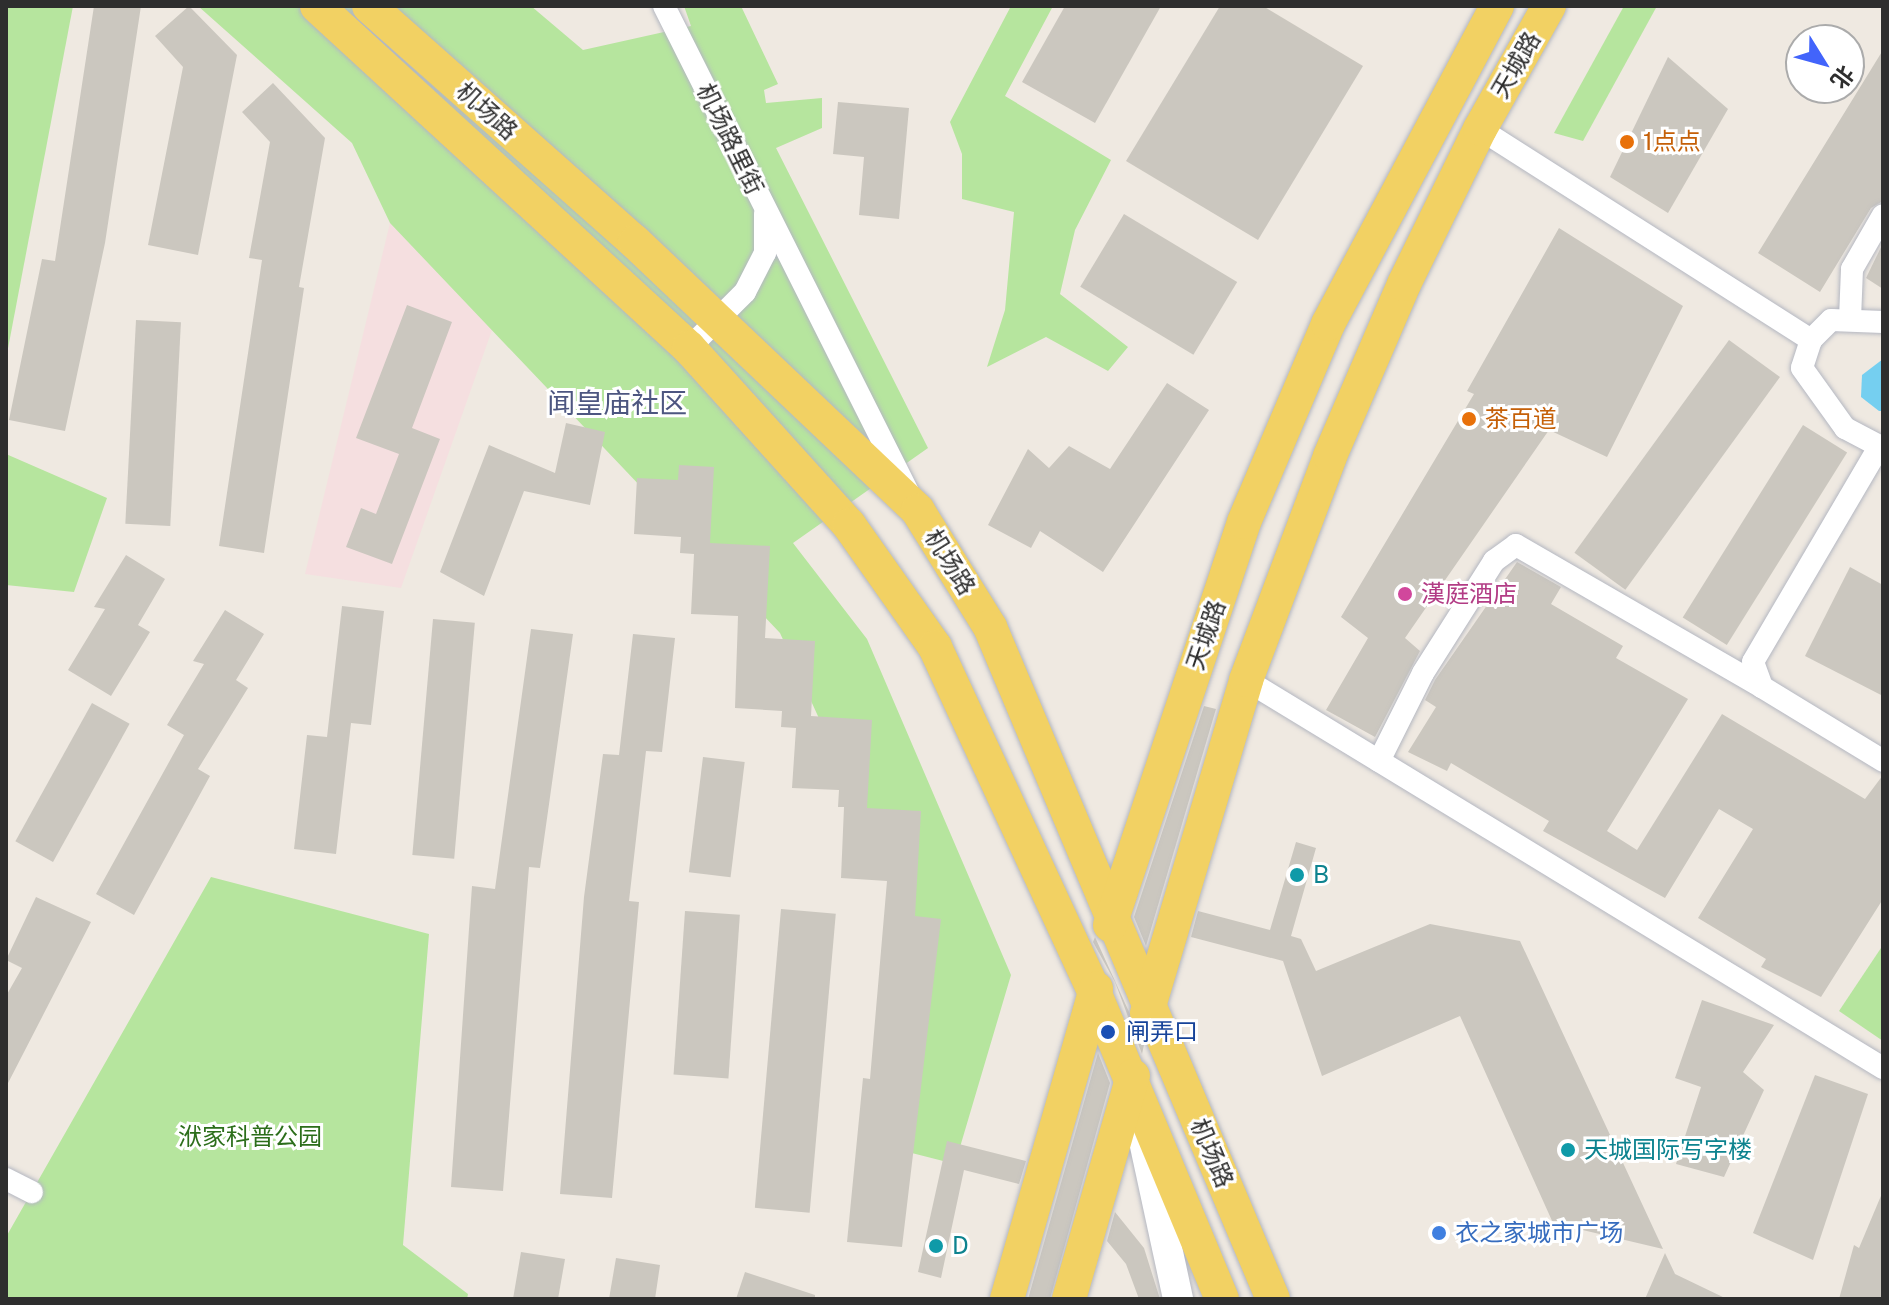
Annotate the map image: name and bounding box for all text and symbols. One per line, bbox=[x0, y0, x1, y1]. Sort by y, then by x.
north arrow bbox=[1785, 24, 1865, 104]
street label: 天城路 bbox=[1486, 27, 1546, 103]
text: 北 bbox=[1826, 61, 1860, 94]
street label: 机场路 bbox=[451, 76, 523, 146]
street label: 机场路里街 bbox=[691, 79, 769, 199]
place label: 1点点 bbox=[1643, 128, 1701, 156]
marker: 1点点 bbox=[1618, 133, 1636, 151]
district label: 闻皇庙社区 bbox=[547, 386, 687, 420]
place label: 茶百道 bbox=[1485, 405, 1557, 433]
marker: 茶百道 bbox=[1460, 410, 1478, 428]
street label: 机场路 bbox=[919, 524, 981, 600]
place label: 漢庭酒店 bbox=[1421, 580, 1517, 608]
marker: 漢庭酒店 bbox=[1396, 585, 1414, 603]
street label: 天城路 bbox=[1181, 596, 1231, 674]
place label: B bbox=[1313, 861, 1329, 889]
marker: B bbox=[1288, 866, 1306, 884]
place label: 闸弄口 bbox=[1126, 1018, 1198, 1046]
marker: 闸弄口 bbox=[1097, 1021, 1119, 1043]
street label: 机场路 bbox=[1185, 1114, 1239, 1192]
park label: 洑家科普公园 bbox=[178, 1123, 322, 1151]
place label: 天城国际写字楼 bbox=[1584, 1136, 1752, 1164]
marker: 天城国际写字楼 bbox=[1559, 1141, 1577, 1159]
place label: 衣之家城市广场 bbox=[1455, 1219, 1623, 1247]
marker: 衣之家城市广场 bbox=[1430, 1224, 1448, 1242]
place label: D bbox=[952, 1232, 969, 1260]
marker: D bbox=[927, 1237, 945, 1255]

